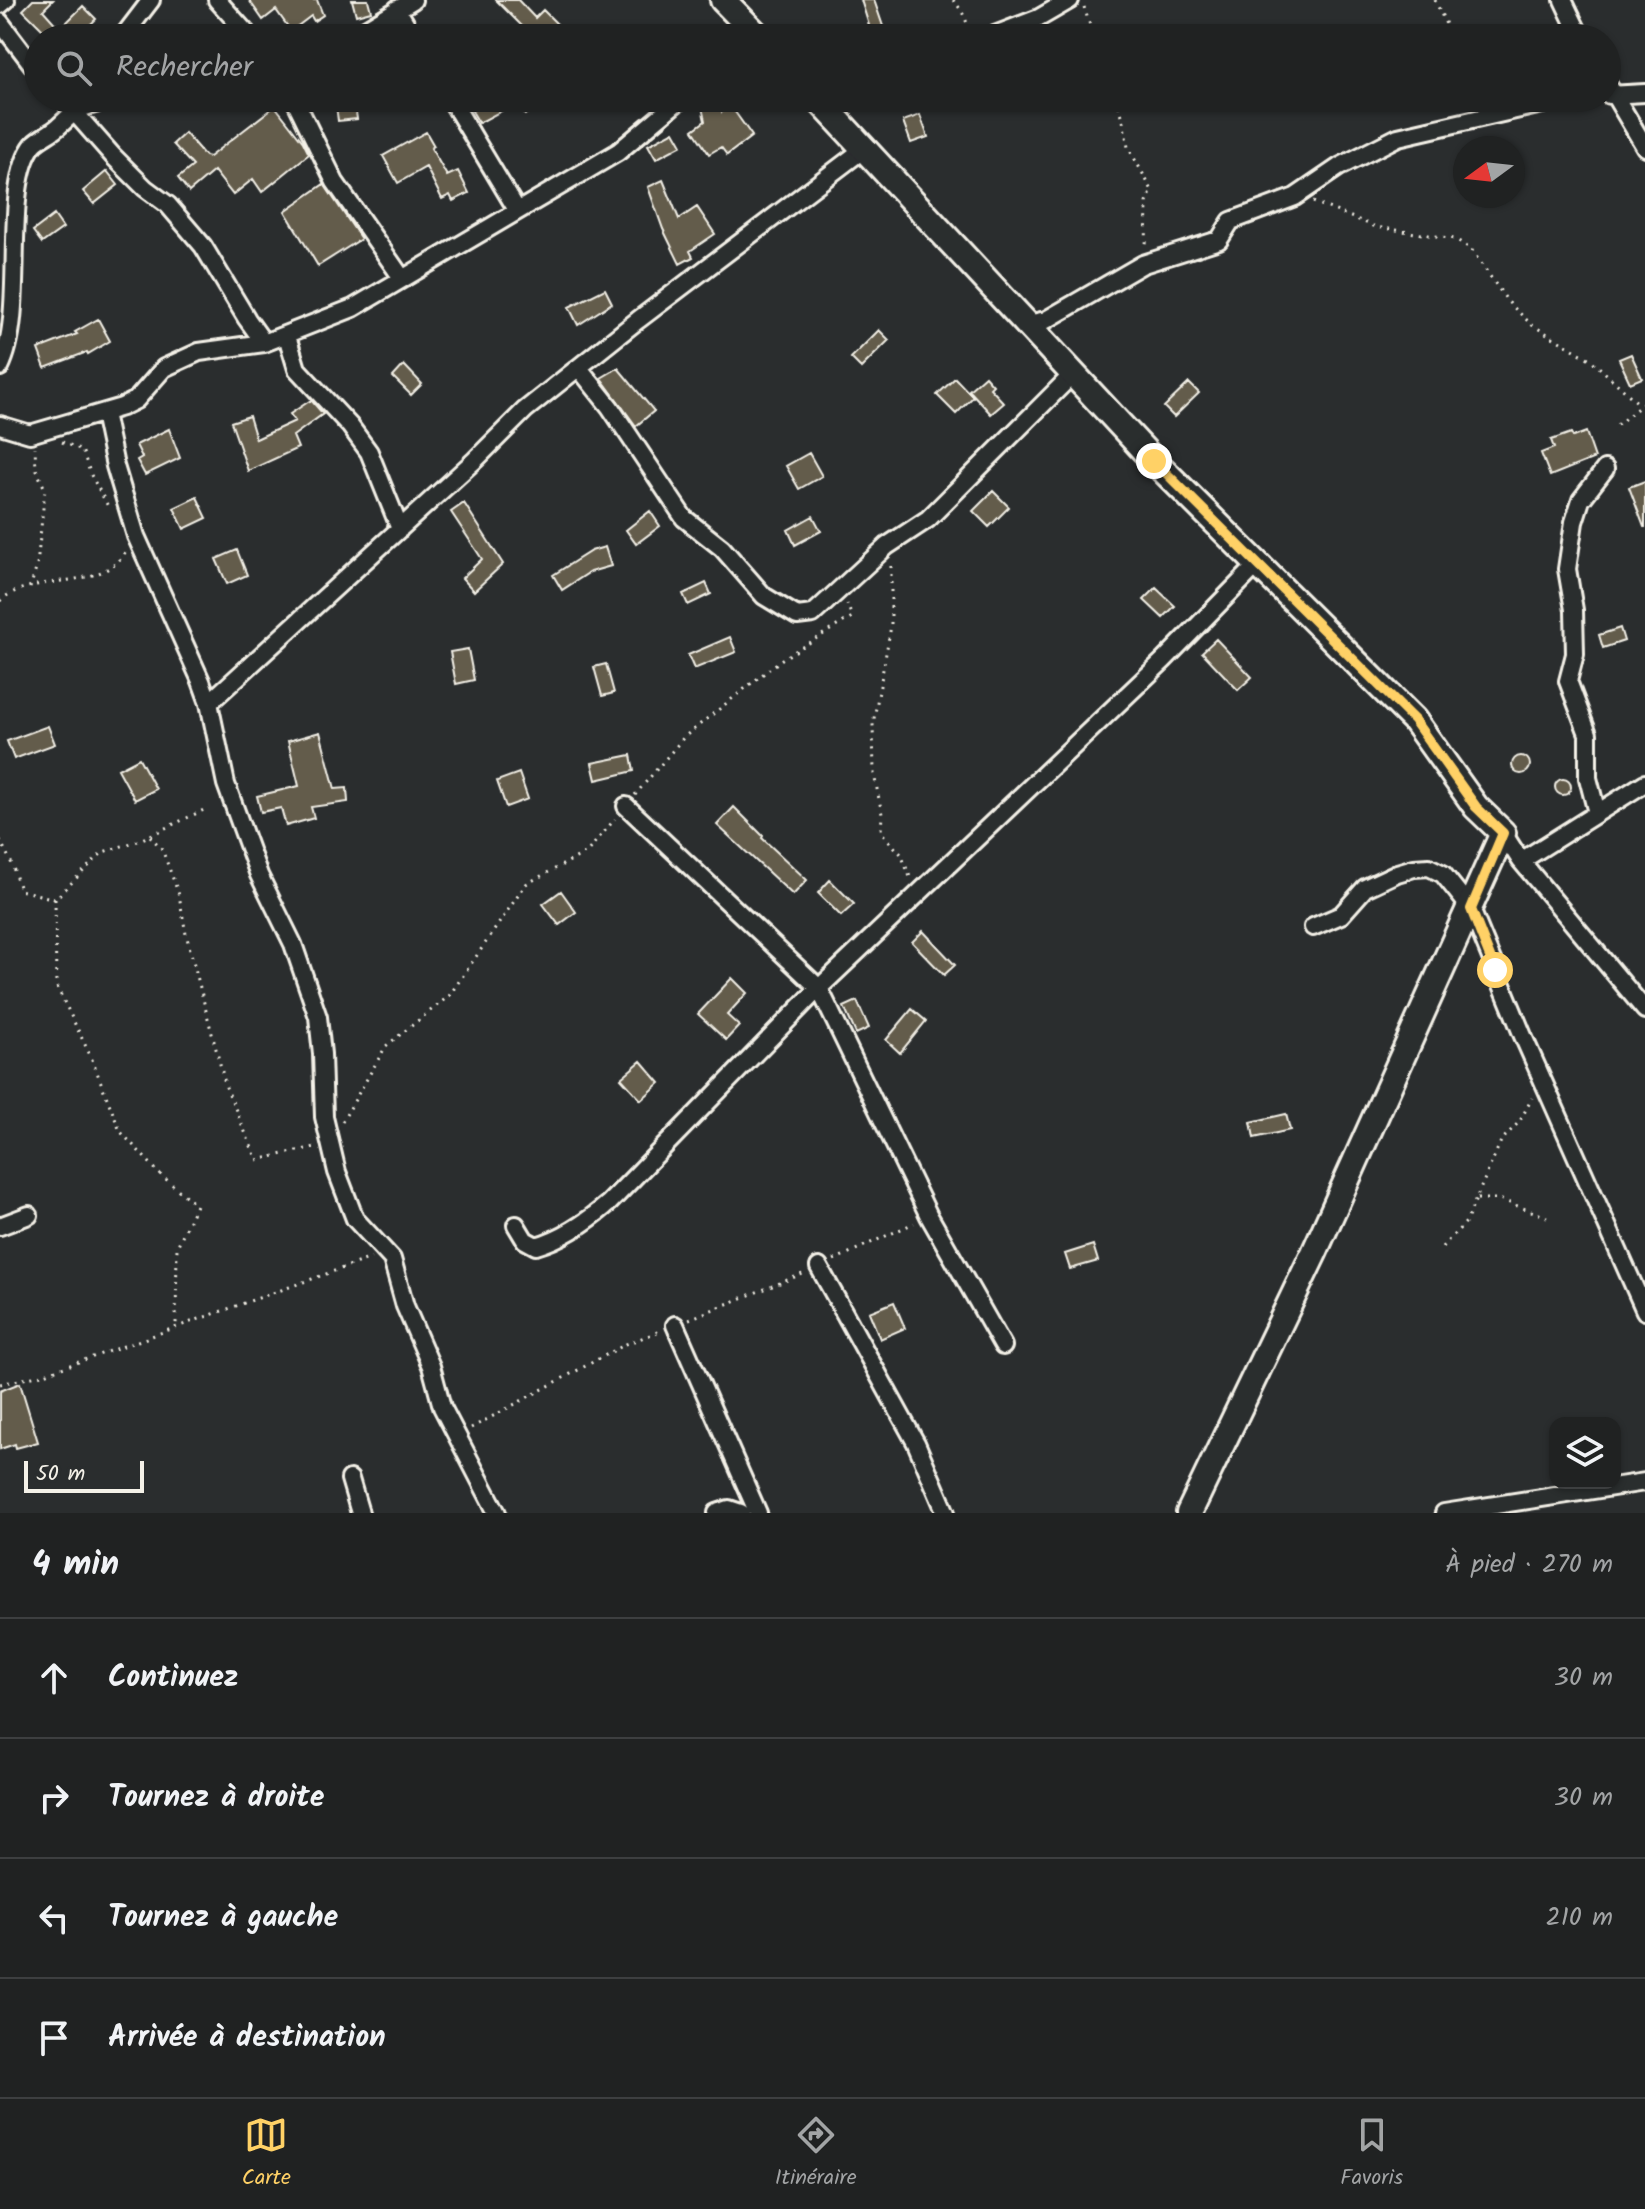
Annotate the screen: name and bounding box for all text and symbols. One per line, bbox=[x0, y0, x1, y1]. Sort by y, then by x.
search box bbox=[24, 24, 1621, 112]
text: Rechercher bbox=[116, 44, 253, 92]
icon: search bbox=[52, 46, 96, 90]
north arrow bbox=[1453, 136, 1525, 208]
route end bbox=[1136, 443, 1172, 479]
route start bbox=[1477, 952, 1513, 988]
map controls bbox=[1549, 1417, 1621, 1489]
button: layers bbox=[1549, 1417, 1621, 1489]
scale bar bbox=[24, 1457, 144, 1493]
text: 50 m bbox=[36, 1457, 85, 1492]
text: 4 min bbox=[32, 1538, 119, 1592]
text: À pied · 270 m bbox=[1445, 1544, 1613, 1586]
text: Continuez bbox=[108, 1654, 238, 1702]
icon: ahead bbox=[32, 1656, 76, 1700]
text: 30 m bbox=[1554, 1657, 1613, 1699]
text: Tournez à droite bbox=[108, 1774, 324, 1822]
icon: right bbox=[32, 1776, 76, 1820]
text: 30 m bbox=[1554, 1777, 1613, 1819]
text: Tournez à gauche bbox=[108, 1894, 338, 1942]
icon: left bbox=[32, 1896, 76, 1940]
text: 210 m bbox=[1546, 1897, 1613, 1939]
text: Arrivée à destination bbox=[108, 2014, 386, 2062]
icon: arrive bbox=[32, 2016, 76, 2060]
tab: Carte bbox=[242, 2113, 291, 2196]
tab: Itinéraire bbox=[775, 2113, 857, 2196]
tab: Favoris bbox=[1340, 2113, 1403, 2196]

